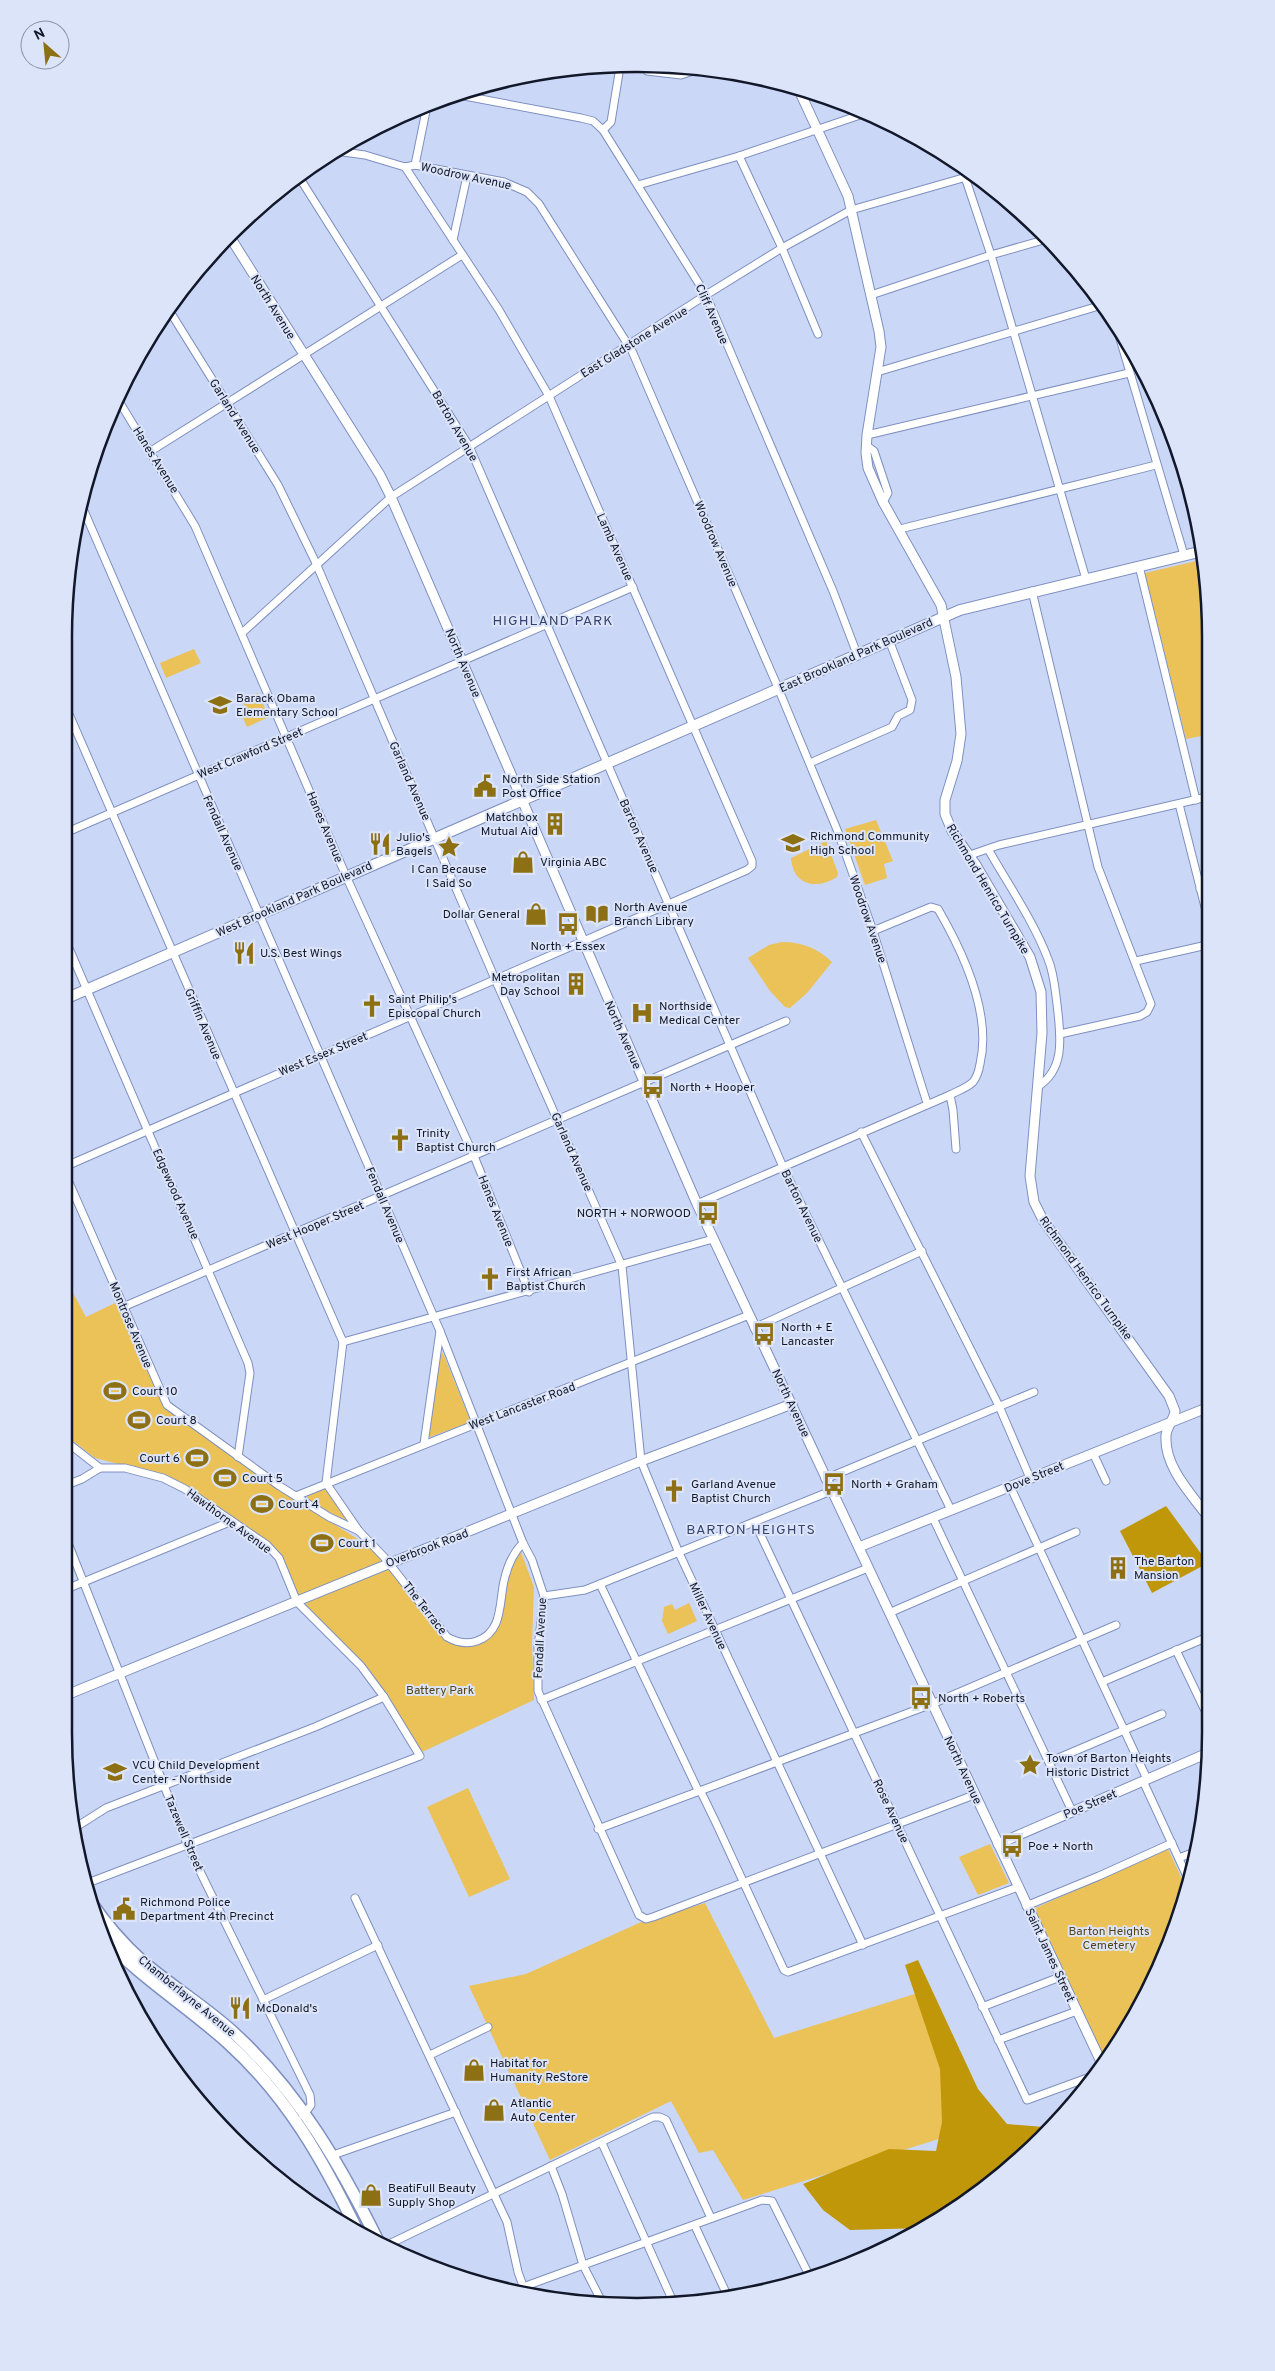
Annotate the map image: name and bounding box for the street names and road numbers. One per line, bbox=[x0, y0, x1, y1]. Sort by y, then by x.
street label: Woodrow Avenue bbox=[419, 160, 513, 194]
street label: North Avenue bbox=[246, 272, 298, 343]
street label: Cliff Avenue bbox=[691, 282, 732, 347]
street label: East Gladstone Avenue bbox=[578, 303, 691, 382]
street label: Garland Avenue bbox=[205, 376, 263, 457]
street label: Barton Avenue bbox=[427, 388, 481, 465]
street label: Hanes Avenue bbox=[128, 424, 182, 497]
street label: Woodrow Avenue bbox=[690, 499, 740, 590]
street label: Lamb Avenue bbox=[592, 511, 636, 584]
street label: East Brookland Park Boulevard bbox=[777, 615, 936, 697]
street label: North Avenue bbox=[440, 626, 484, 700]
street label: West Crawford Street bbox=[195, 724, 306, 783]
street label: Garland Avenue bbox=[384, 739, 434, 824]
street label: Hanes Avenue bbox=[302, 789, 346, 865]
street label: Fendall Avenue bbox=[198, 793, 246, 874]
street label: Barton Avenue bbox=[615, 797, 662, 876]
street label: Richmond Henrico Turnpike bbox=[942, 821, 1032, 958]
street label: West Brookland Park Boulevard bbox=[214, 858, 375, 942]
street label: Woodrow Avenue bbox=[844, 873, 890, 966]
street label: Griffin Avenue bbox=[180, 986, 224, 1063]
street label: North Avenue bbox=[600, 999, 644, 1072]
street label: West Essex Street bbox=[276, 1029, 370, 1081]
street label: Garland Avenue bbox=[546, 1110, 596, 1195]
street label: Edgewood Avenue bbox=[148, 1146, 202, 1242]
street label: Fendall Avenue bbox=[361, 1165, 407, 1246]
street label: Barton Avenue bbox=[776, 1167, 826, 1246]
street label: Hanes Avenue bbox=[473, 1173, 517, 1250]
street label: West Hooper Street bbox=[264, 1198, 367, 1254]
street label: Richmond Henrico Turnpike bbox=[1035, 1213, 1136, 1344]
street label: Montrose Avenue bbox=[105, 1280, 155, 1371]
street label: North Avenue bbox=[767, 1367, 813, 1440]
street label: West Lancaster Road bbox=[467, 1379, 578, 1435]
street label: Dove Street bbox=[1002, 1459, 1067, 1497]
street label: Hawthorne Avenue bbox=[183, 1486, 274, 1558]
street label: Overbrook Road bbox=[384, 1526, 471, 1572]
street label: The Terrace bbox=[398, 1579, 450, 1638]
street label: Miller Avenue bbox=[684, 1580, 730, 1653]
street label: Fendall Avenue bbox=[531, 1597, 551, 1679]
street label: North Avenue bbox=[939, 1734, 985, 1807]
street label: Rose Avenue bbox=[868, 1777, 912, 1846]
street label: Poe Street bbox=[1061, 1786, 1120, 1823]
street label: Tazewell Street bbox=[160, 1793, 206, 1874]
street label: Saint James Street bbox=[1020, 1906, 1078, 2005]
street label: Chamberlayne Avenue bbox=[134, 1952, 238, 2041]

